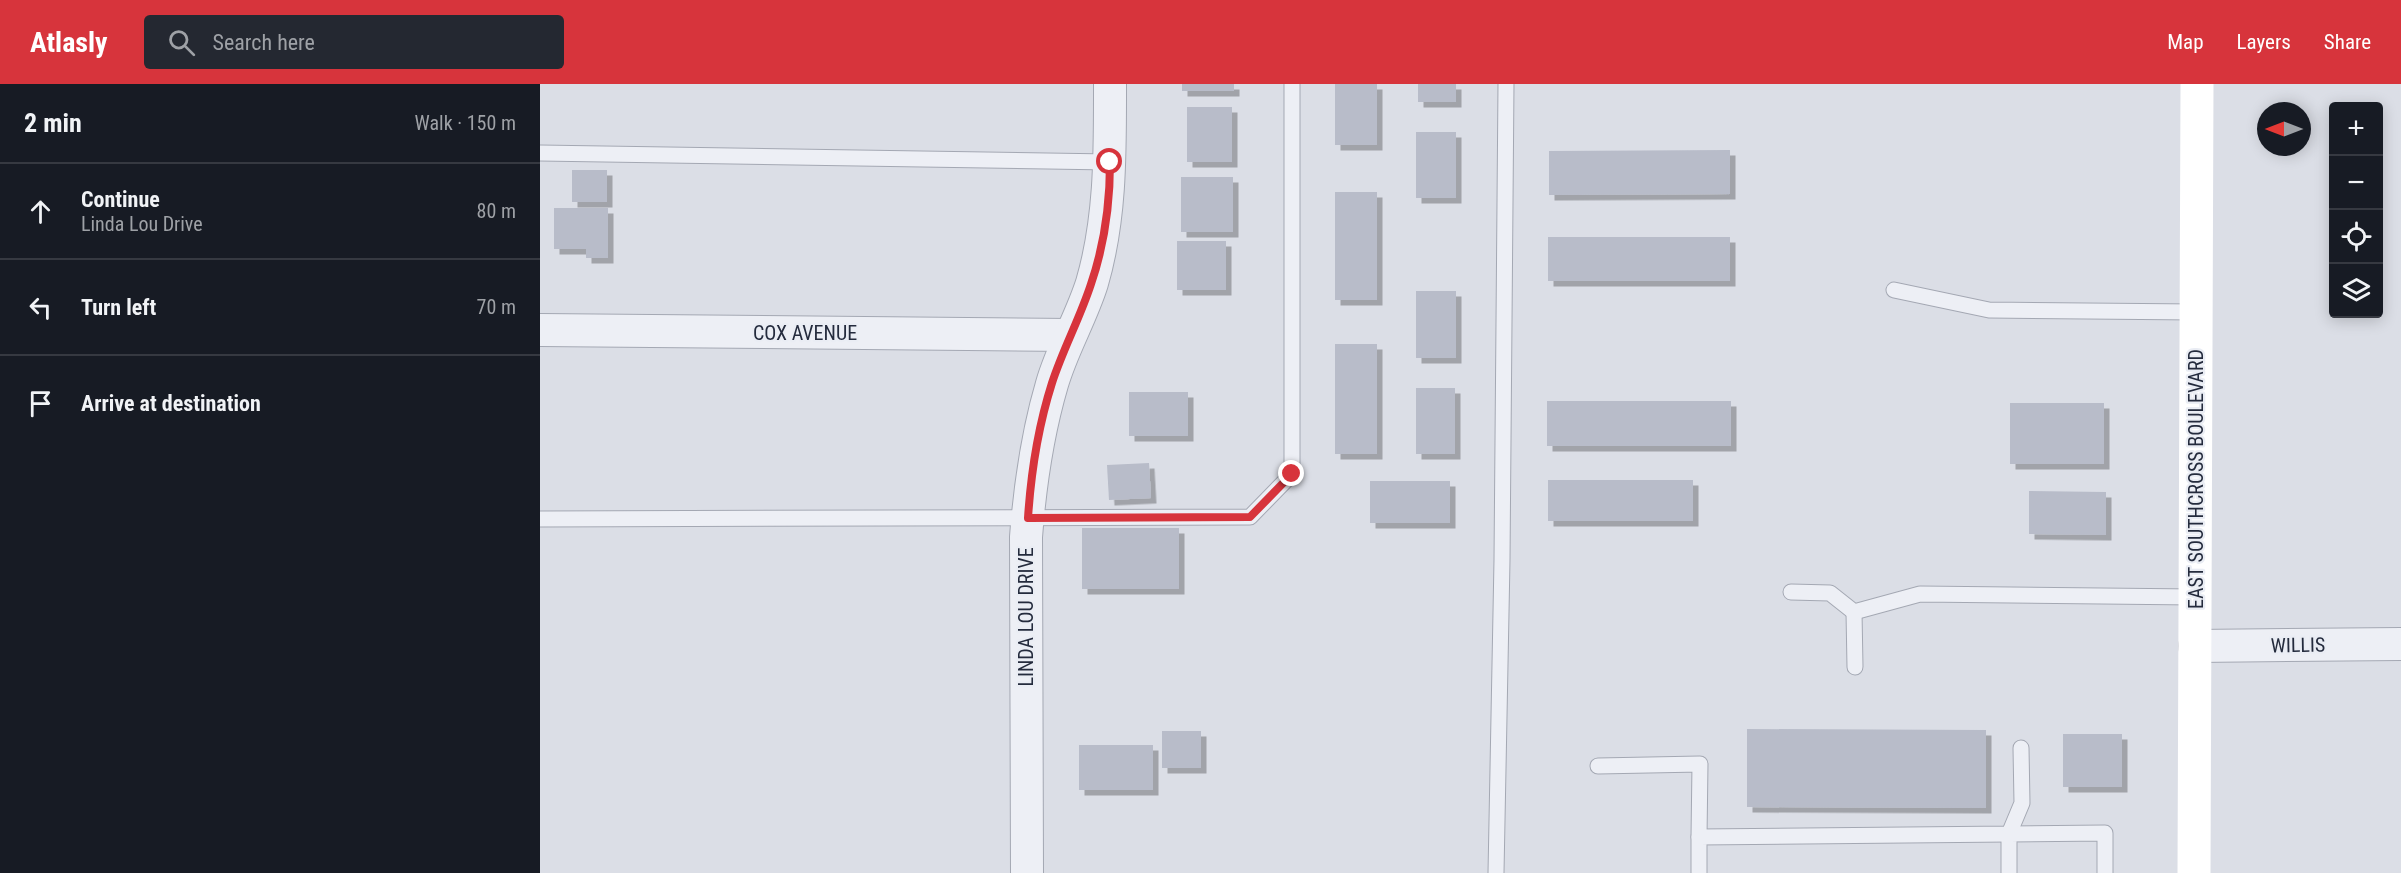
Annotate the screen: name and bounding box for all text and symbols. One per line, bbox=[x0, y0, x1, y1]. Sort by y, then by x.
search box bbox=[144, 15, 564, 69]
text: Atlasly bbox=[30, 26, 108, 59]
icon: search bbox=[165, 26, 198, 59]
text: Search here bbox=[213, 30, 315, 55]
text: Map bbox=[2167, 30, 2204, 54]
text: Layers bbox=[2237, 30, 2291, 54]
text: Share bbox=[2324, 30, 2371, 54]
north arrow bbox=[2257, 102, 2311, 156]
map controls bbox=[2329, 102, 2383, 318]
button: + bbox=[2329, 102, 2383, 156]
text: 2 min bbox=[24, 108, 82, 138]
text: Walk · 150 m bbox=[415, 111, 516, 135]
route start bbox=[1096, 148, 1122, 174]
button: − bbox=[2329, 156, 2383, 210]
text: Continue bbox=[81, 187, 160, 212]
icon: ahead bbox=[24, 195, 57, 228]
text: 80 m bbox=[477, 199, 516, 223]
button: locate bbox=[2329, 210, 2383, 264]
text: Linda Lou Drive bbox=[81, 212, 203, 236]
button: layers bbox=[2329, 264, 2383, 318]
icon: left bbox=[24, 291, 57, 324]
text: Turn left bbox=[81, 295, 156, 320]
text: 70 m bbox=[477, 295, 516, 319]
street label: COX AVENUE bbox=[753, 321, 857, 345]
street label: EAST SOUTHCROSS BOULEVARD bbox=[2184, 349, 2208, 609]
icon: arrive bbox=[24, 387, 57, 420]
text: Arrive at destination bbox=[81, 391, 261, 416]
route end bbox=[1278, 460, 1304, 486]
street label: LINDA LOU DRIVE bbox=[1014, 547, 1038, 687]
street label: WILLIS bbox=[2270, 633, 2326, 657]

